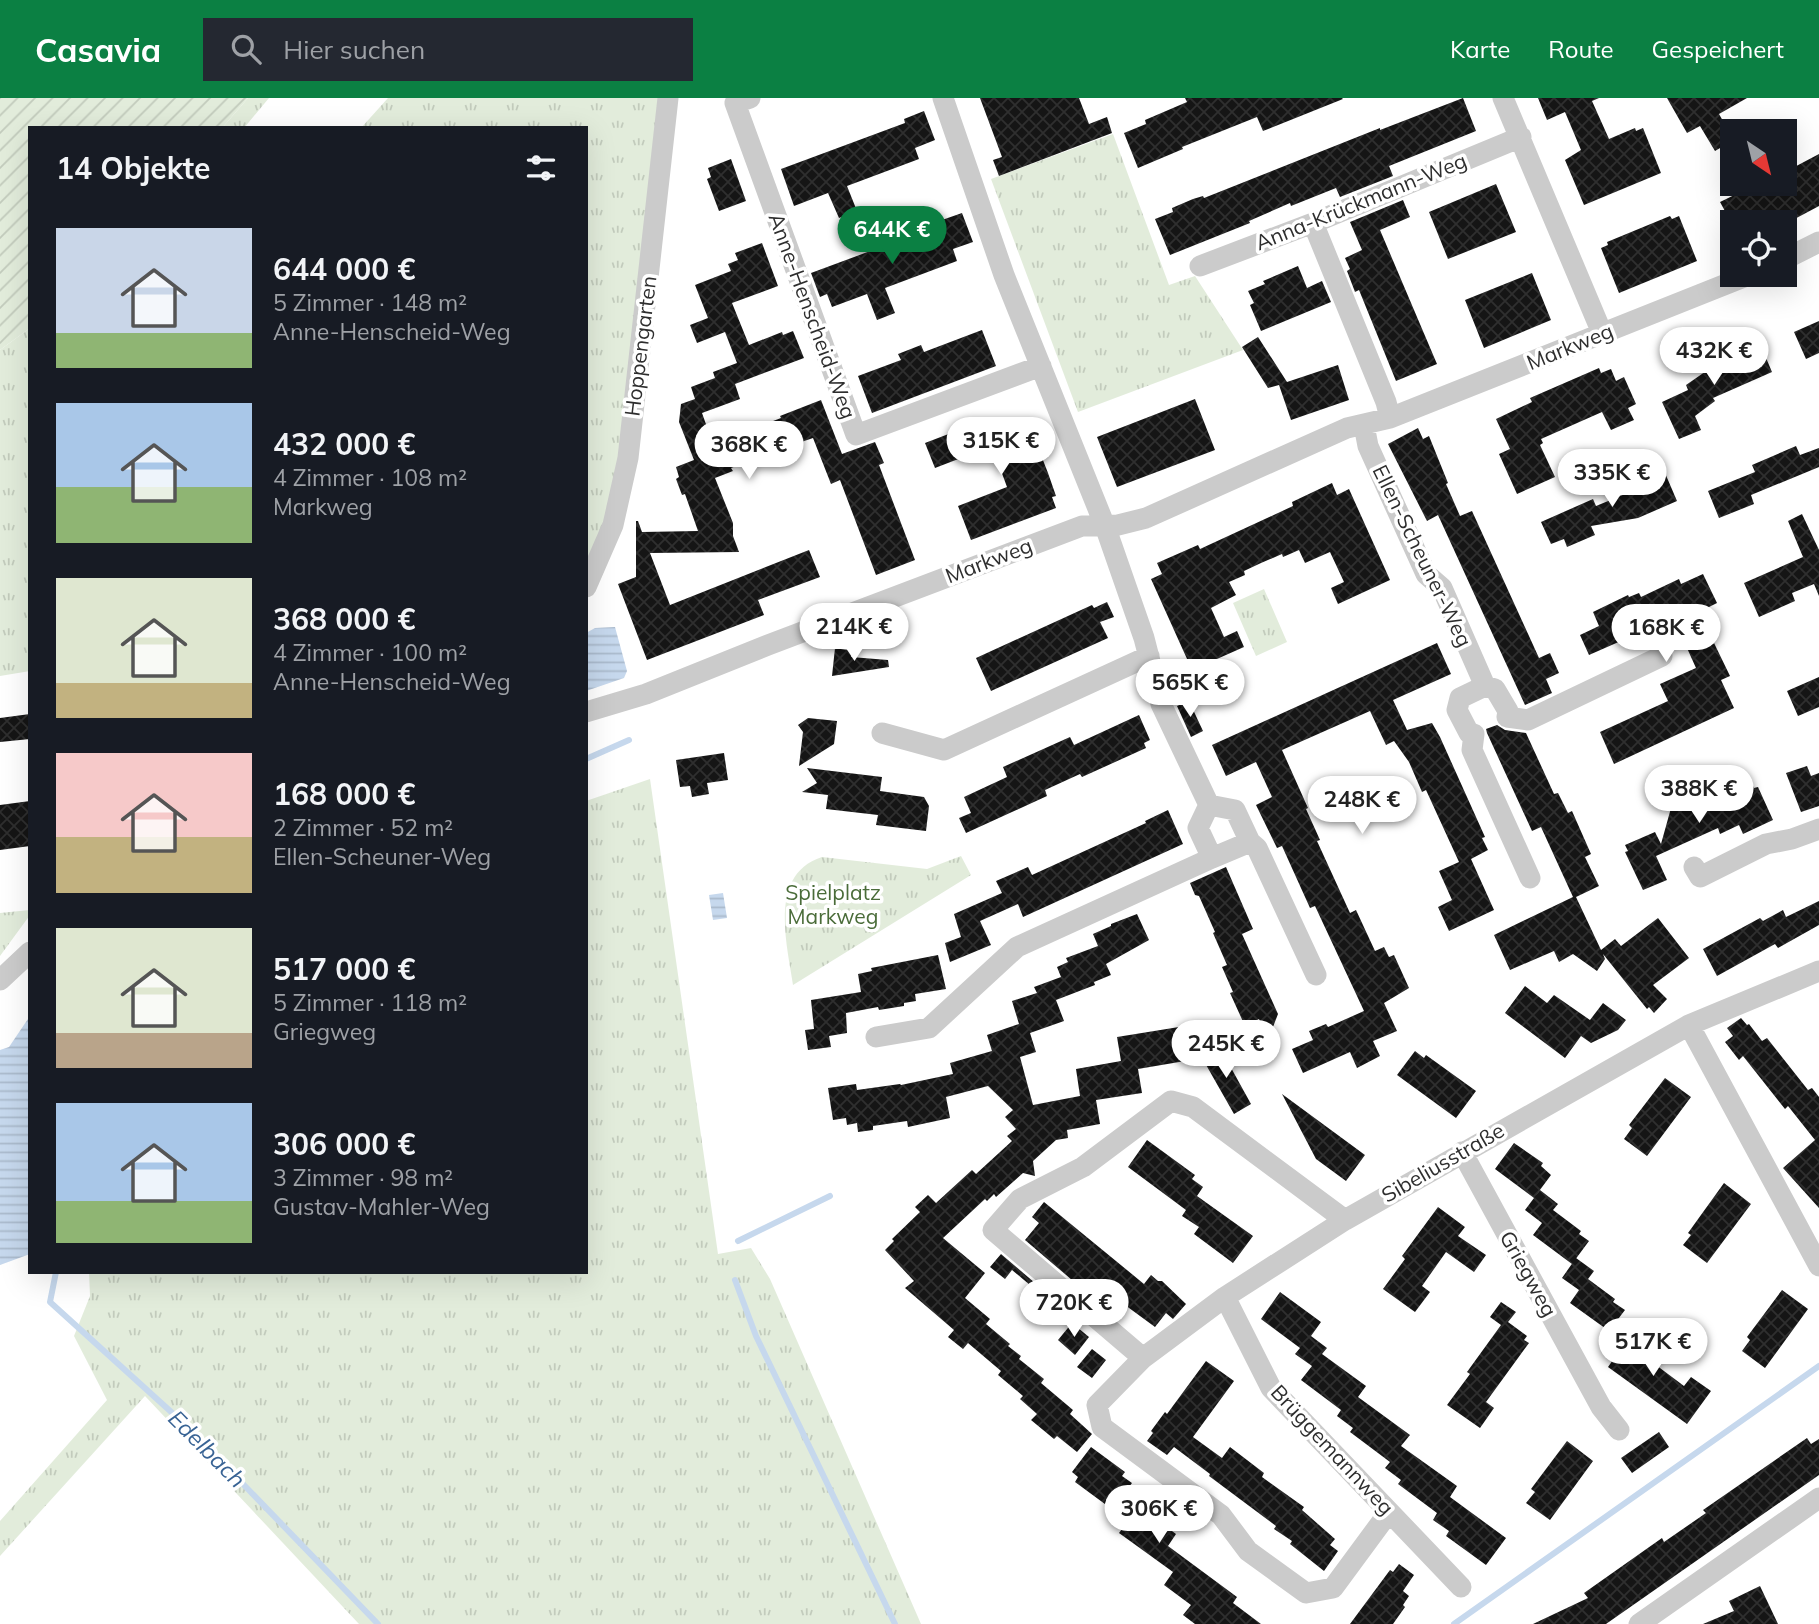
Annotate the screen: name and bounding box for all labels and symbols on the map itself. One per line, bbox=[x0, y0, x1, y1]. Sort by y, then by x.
north arrow bbox=[1720, 119, 1797, 196]
street label: Anna-Krückmann-Weg bbox=[1251, 147, 1470, 255]
pin: 644K € bbox=[835, 206, 949, 266]
street label: Anne-Henscheid-Weg bbox=[764, 209, 862, 422]
street label: Hoppengarten bbox=[618, 274, 662, 418]
street label: Markweg bbox=[1523, 317, 1617, 375]
pin: 432K € bbox=[1657, 328, 1771, 387]
pin: 315K € bbox=[944, 418, 1058, 477]
pin: 368K € bbox=[692, 422, 806, 481]
pin: 335K € bbox=[1555, 450, 1669, 509]
street label: Ellen-Scheuner-Weg bbox=[1368, 460, 1478, 651]
street label: Markweg bbox=[942, 532, 1036, 588]
pin: 214K € bbox=[797, 603, 911, 663]
pin: 168K € bbox=[1609, 604, 1723, 664]
pin: 565K € bbox=[1133, 660, 1247, 719]
pin: 388K € bbox=[1642, 766, 1756, 825]
pin: 248K € bbox=[1305, 776, 1419, 836]
park label: Spielplatz Markweg bbox=[785, 879, 881, 929]
pin: 245K € bbox=[1169, 1020, 1283, 1080]
street label: Sibeliusstraße bbox=[1377, 1117, 1508, 1208]
street label: Griegweg bbox=[1495, 1226, 1563, 1321]
pin: 720K € bbox=[1017, 1280, 1131, 1339]
pin: 517K € bbox=[1596, 1318, 1710, 1378]
street label: Brüggemannweg bbox=[1266, 1379, 1400, 1520]
water label: Edelbach bbox=[163, 1404, 252, 1493]
pin: 306K € bbox=[1102, 1486, 1216, 1545]

